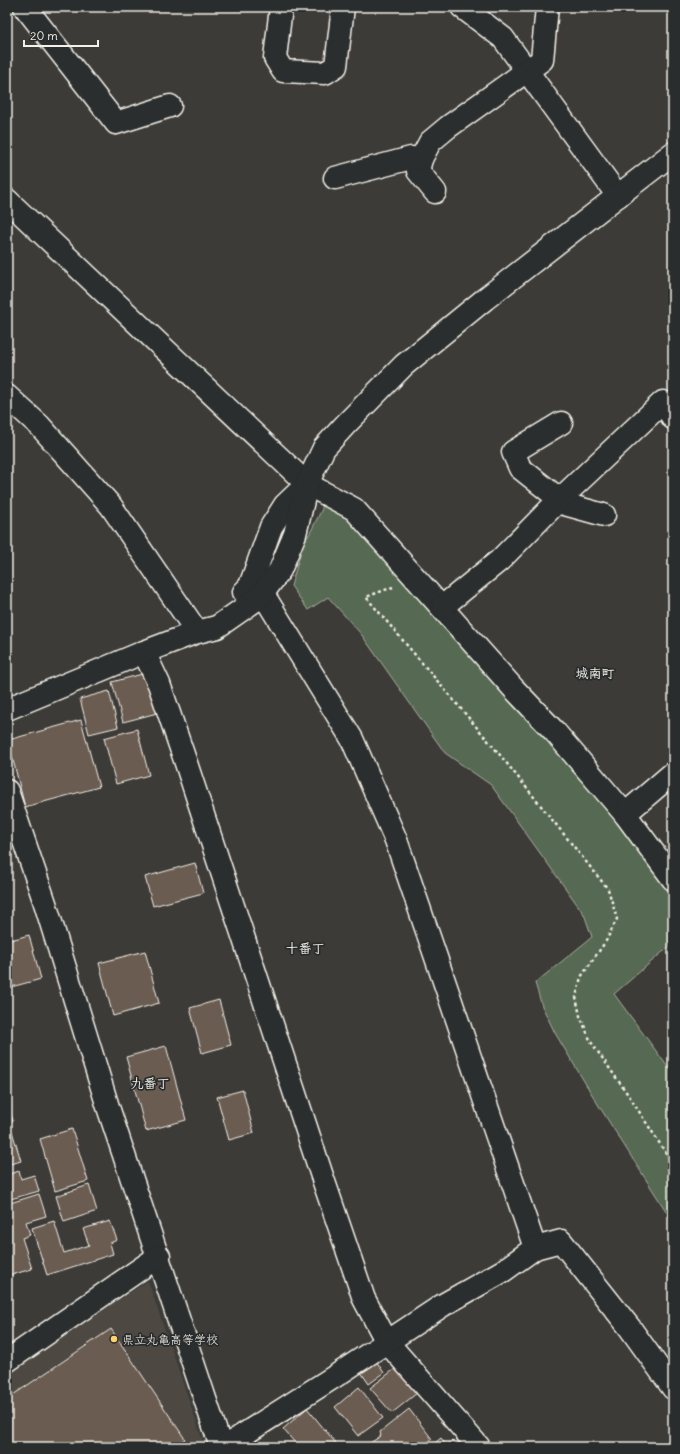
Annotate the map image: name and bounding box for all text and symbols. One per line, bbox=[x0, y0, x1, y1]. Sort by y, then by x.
scale bar bbox=[24, 22, 98, 48]
text: 20 m bbox=[30, 28, 58, 43]
district label: 城南町 bbox=[575, 665, 615, 682]
district label: 十番丁 bbox=[285, 940, 325, 957]
district label: 九番丁 bbox=[130, 1075, 170, 1092]
place label: 県立丸亀高等学校 bbox=[122, 1332, 218, 1347]
marker: 県立丸亀高等学校 bbox=[109, 1334, 119, 1344]

